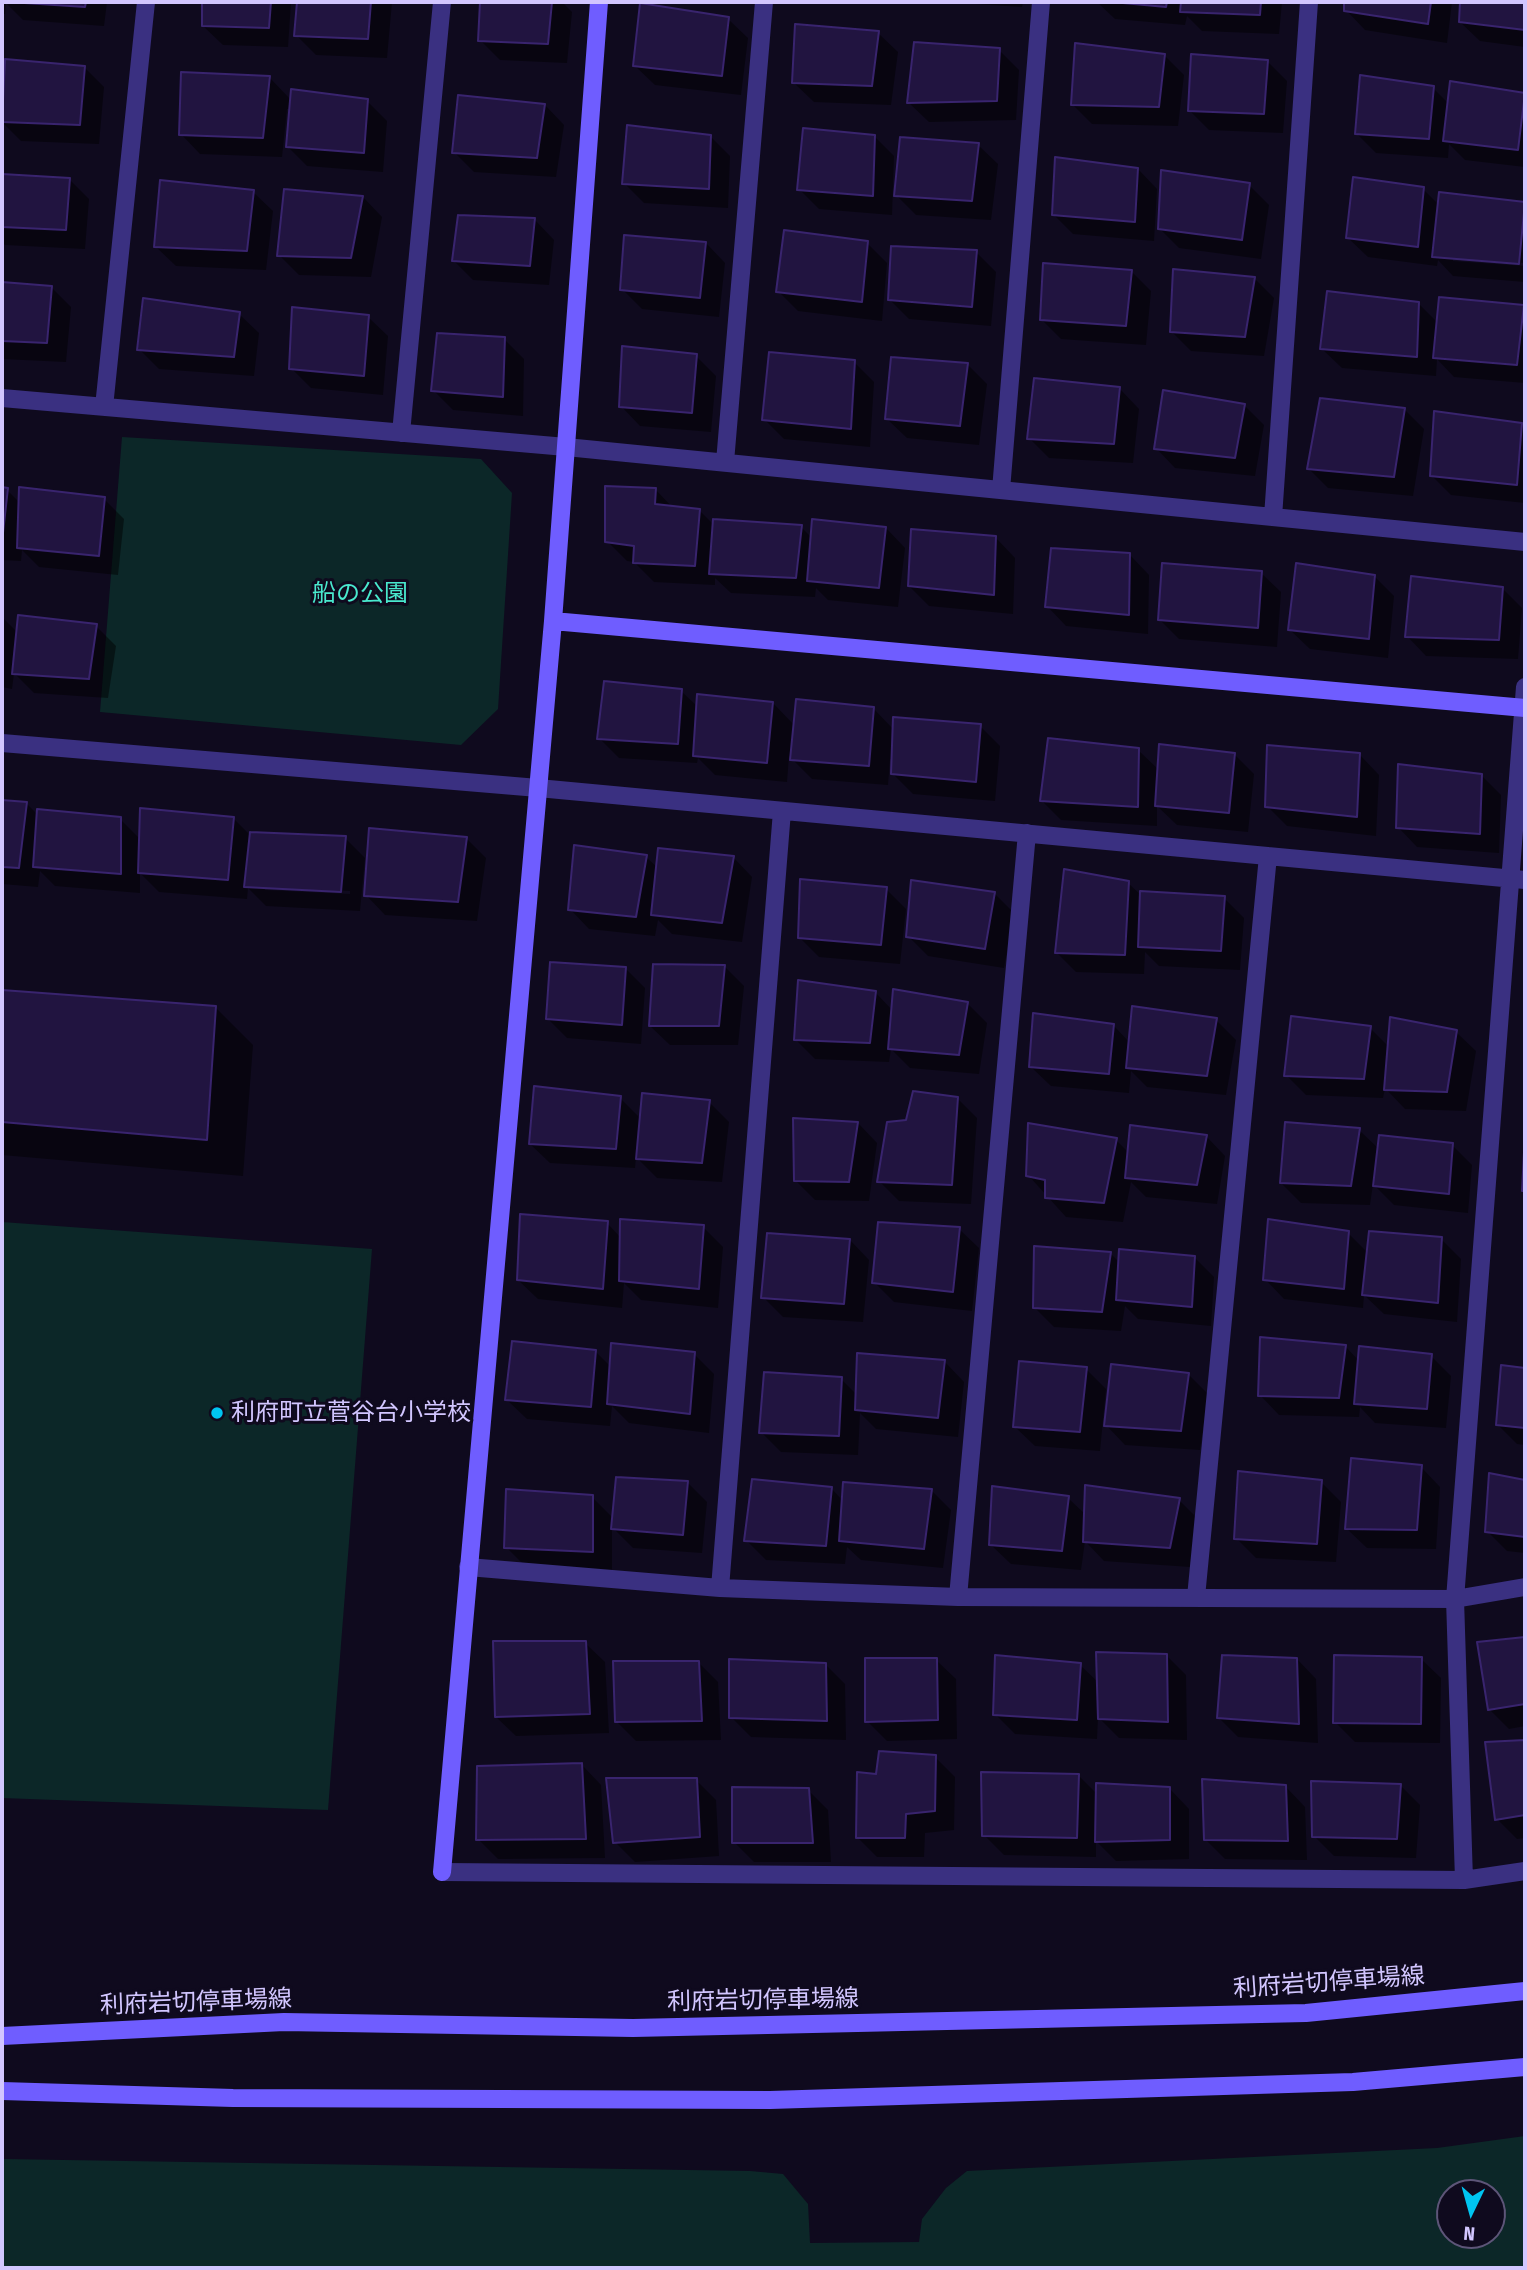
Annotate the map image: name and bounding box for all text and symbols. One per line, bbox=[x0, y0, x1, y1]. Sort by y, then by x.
park label: 船の公園 bbox=[312, 580, 408, 608]
place label: 利府町立菅谷台小学校 bbox=[231, 1399, 471, 1427]
marker: 利府町立菅谷台小学校 bbox=[209, 1405, 225, 1421]
street label: 利府岩切停車場線 bbox=[1232, 1962, 1426, 2004]
street label: 利府岩切停車場線 bbox=[100, 1985, 292, 2021]
street label: 利府岩切停車場線 bbox=[667, 1985, 859, 2017]
north arrow bbox=[1436, 2179, 1506, 2249]
text: N bbox=[1463, 2221, 1476, 2245]

